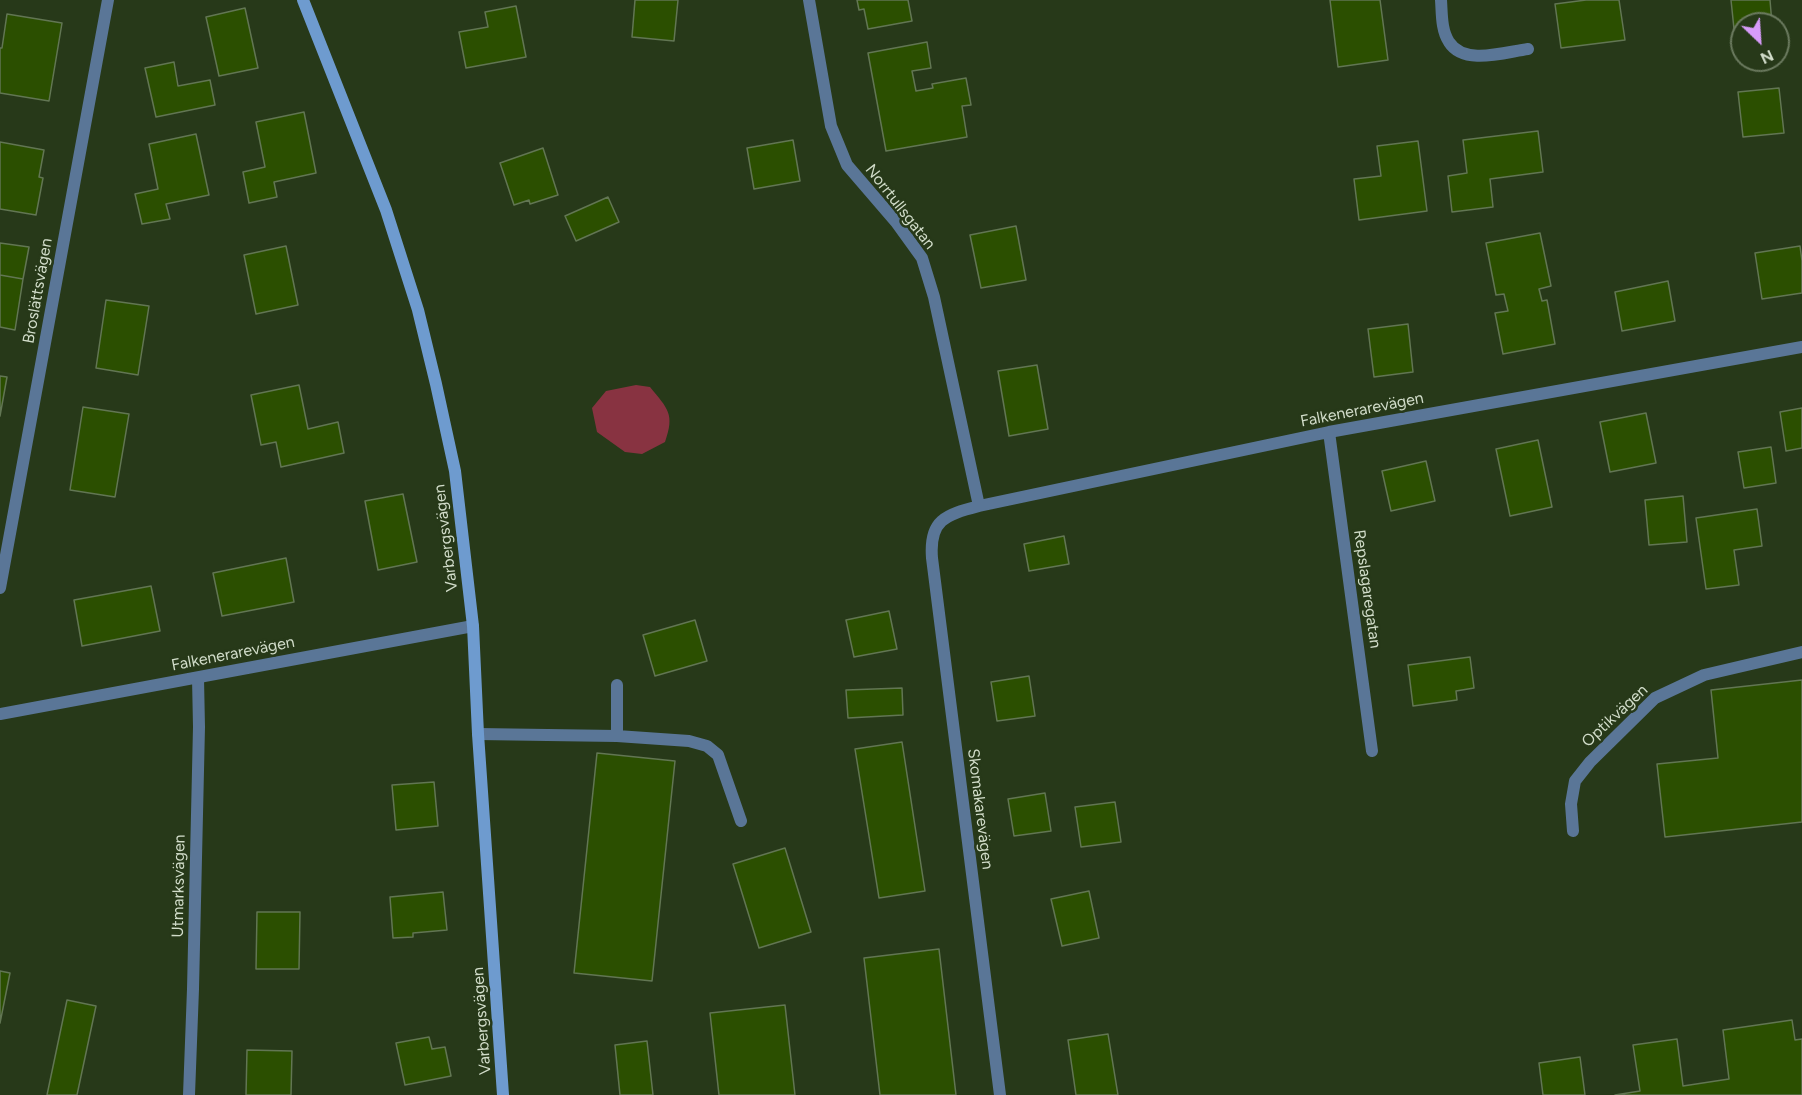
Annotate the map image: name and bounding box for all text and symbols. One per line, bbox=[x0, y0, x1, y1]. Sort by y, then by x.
north arrow bbox=[1730, 12, 1790, 72]
text: N bbox=[1757, 46, 1777, 68]
street label: Norrtullsgatan bbox=[861, 161, 939, 253]
street label: Broslättsvägen bbox=[19, 237, 57, 345]
street label: Falkenerarevägen bbox=[1299, 389, 1425, 431]
street label: Varbergsvägen bbox=[430, 483, 462, 593]
street label: Repslagaregatan bbox=[1349, 528, 1385, 650]
street label: Falkenerarevägen bbox=[170, 633, 296, 675]
street label: Optikvägen bbox=[1578, 681, 1652, 751]
street label: Skomakarevägen bbox=[963, 747, 997, 871]
street label: Utmarksvägen bbox=[169, 834, 189, 938]
street label: Varbergsvägen bbox=[469, 967, 495, 1075]

